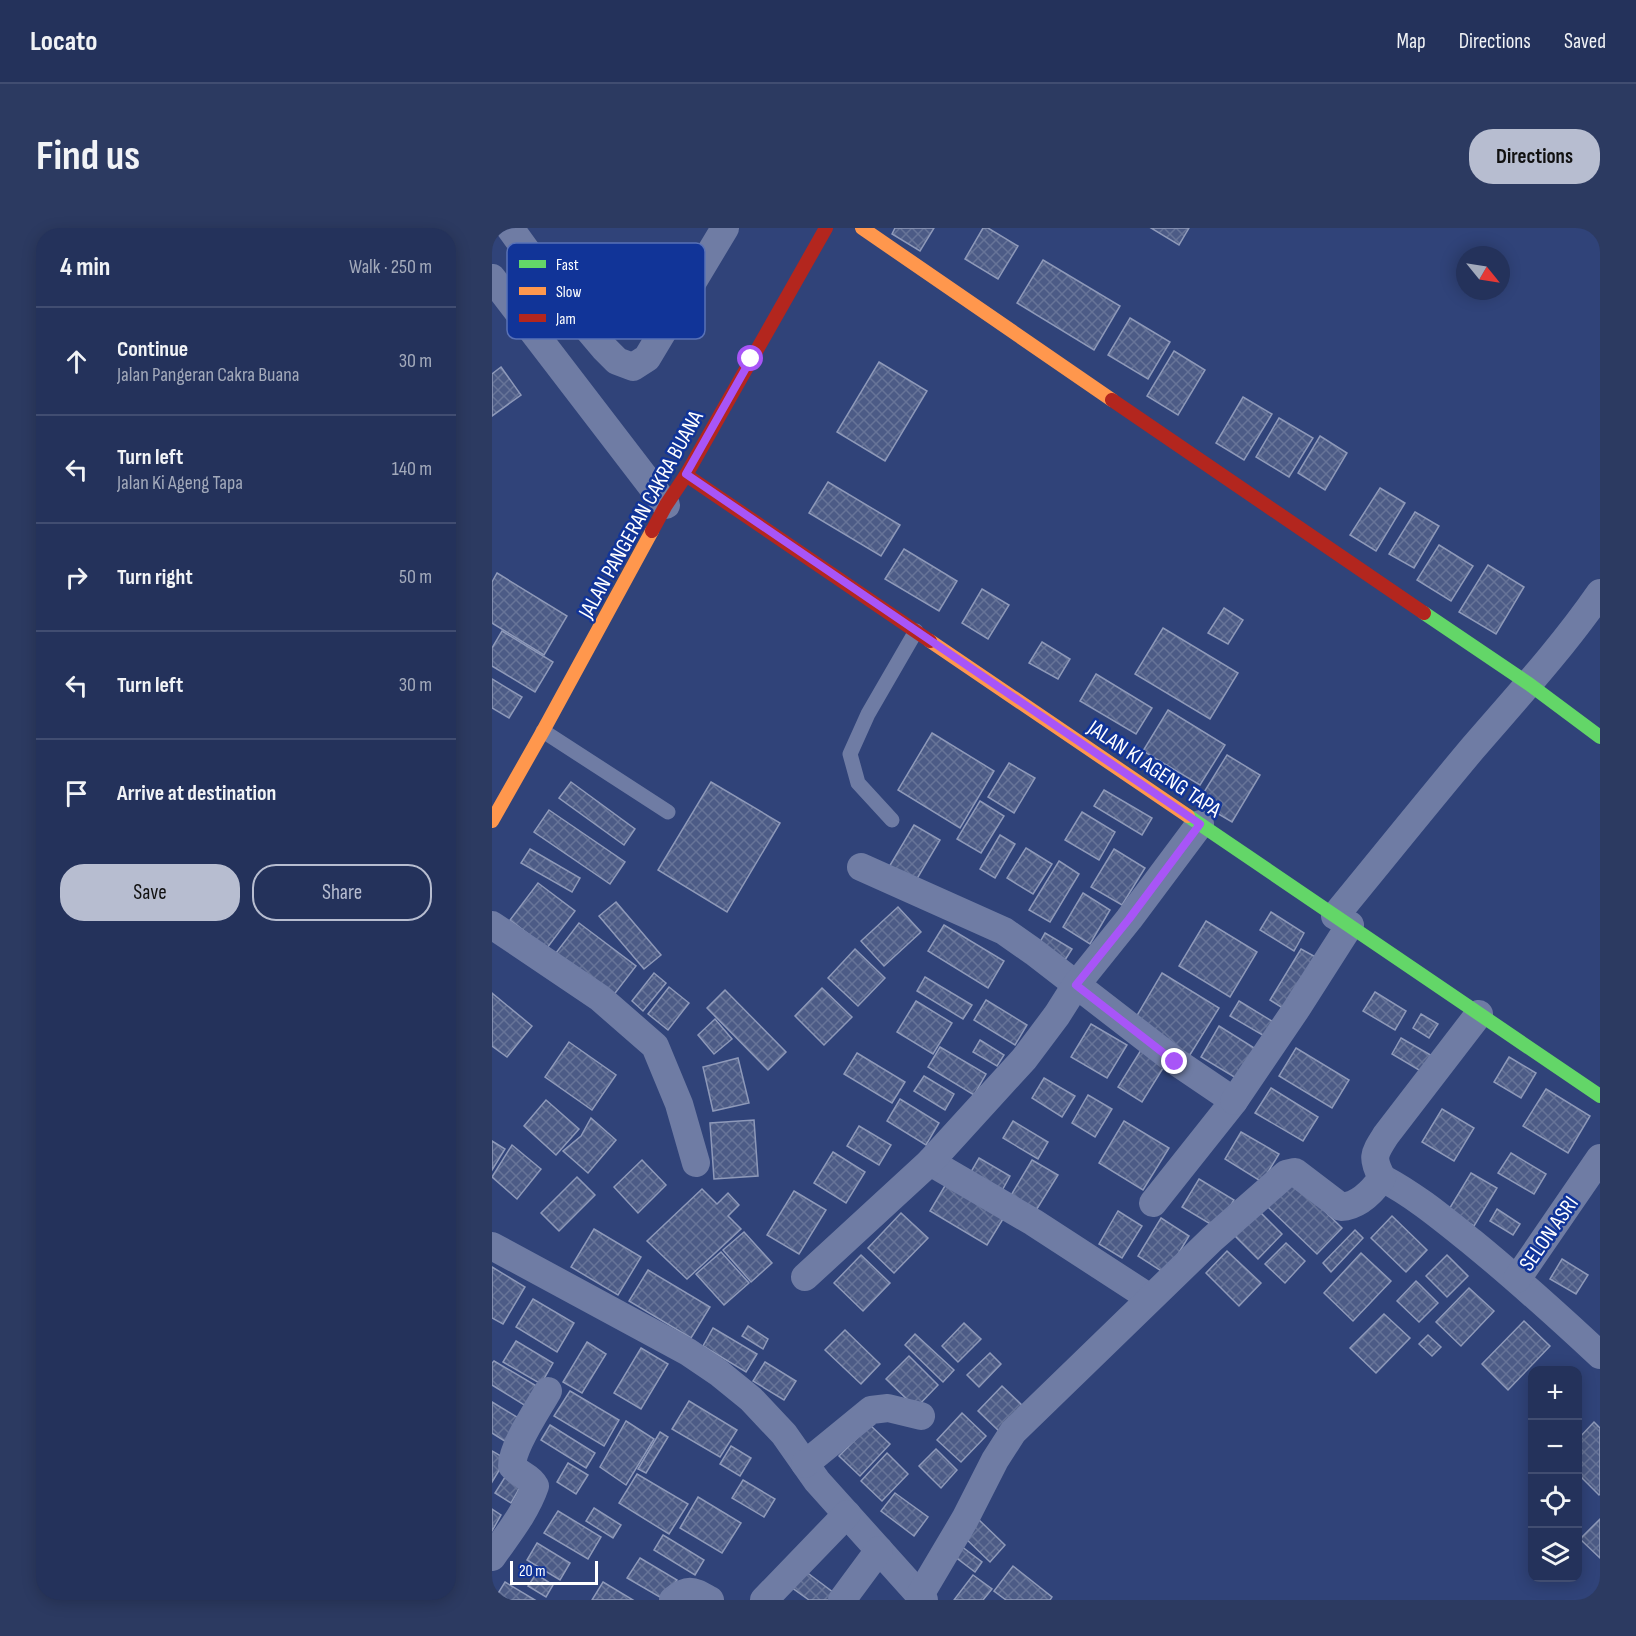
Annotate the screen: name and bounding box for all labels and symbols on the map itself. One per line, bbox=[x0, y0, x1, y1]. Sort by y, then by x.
legend bbox=[507, 243, 705, 339]
north arrow bbox=[1456, 246, 1510, 300]
text: Fast bbox=[556, 256, 579, 275]
text: Slow bbox=[556, 283, 581, 302]
text: Jam bbox=[555, 310, 576, 329]
route start bbox=[737, 345, 763, 371]
street label: JALAN PANGERAN CAKRA BUANA bbox=[572, 406, 710, 624]
street label: JALAN KI AGENG TAPA bbox=[1082, 714, 1226, 824]
route end bbox=[1161, 1048, 1187, 1074]
street label: SELON ASRI bbox=[1514, 1191, 1585, 1277]
scale bar bbox=[510, 1558, 598, 1586]

